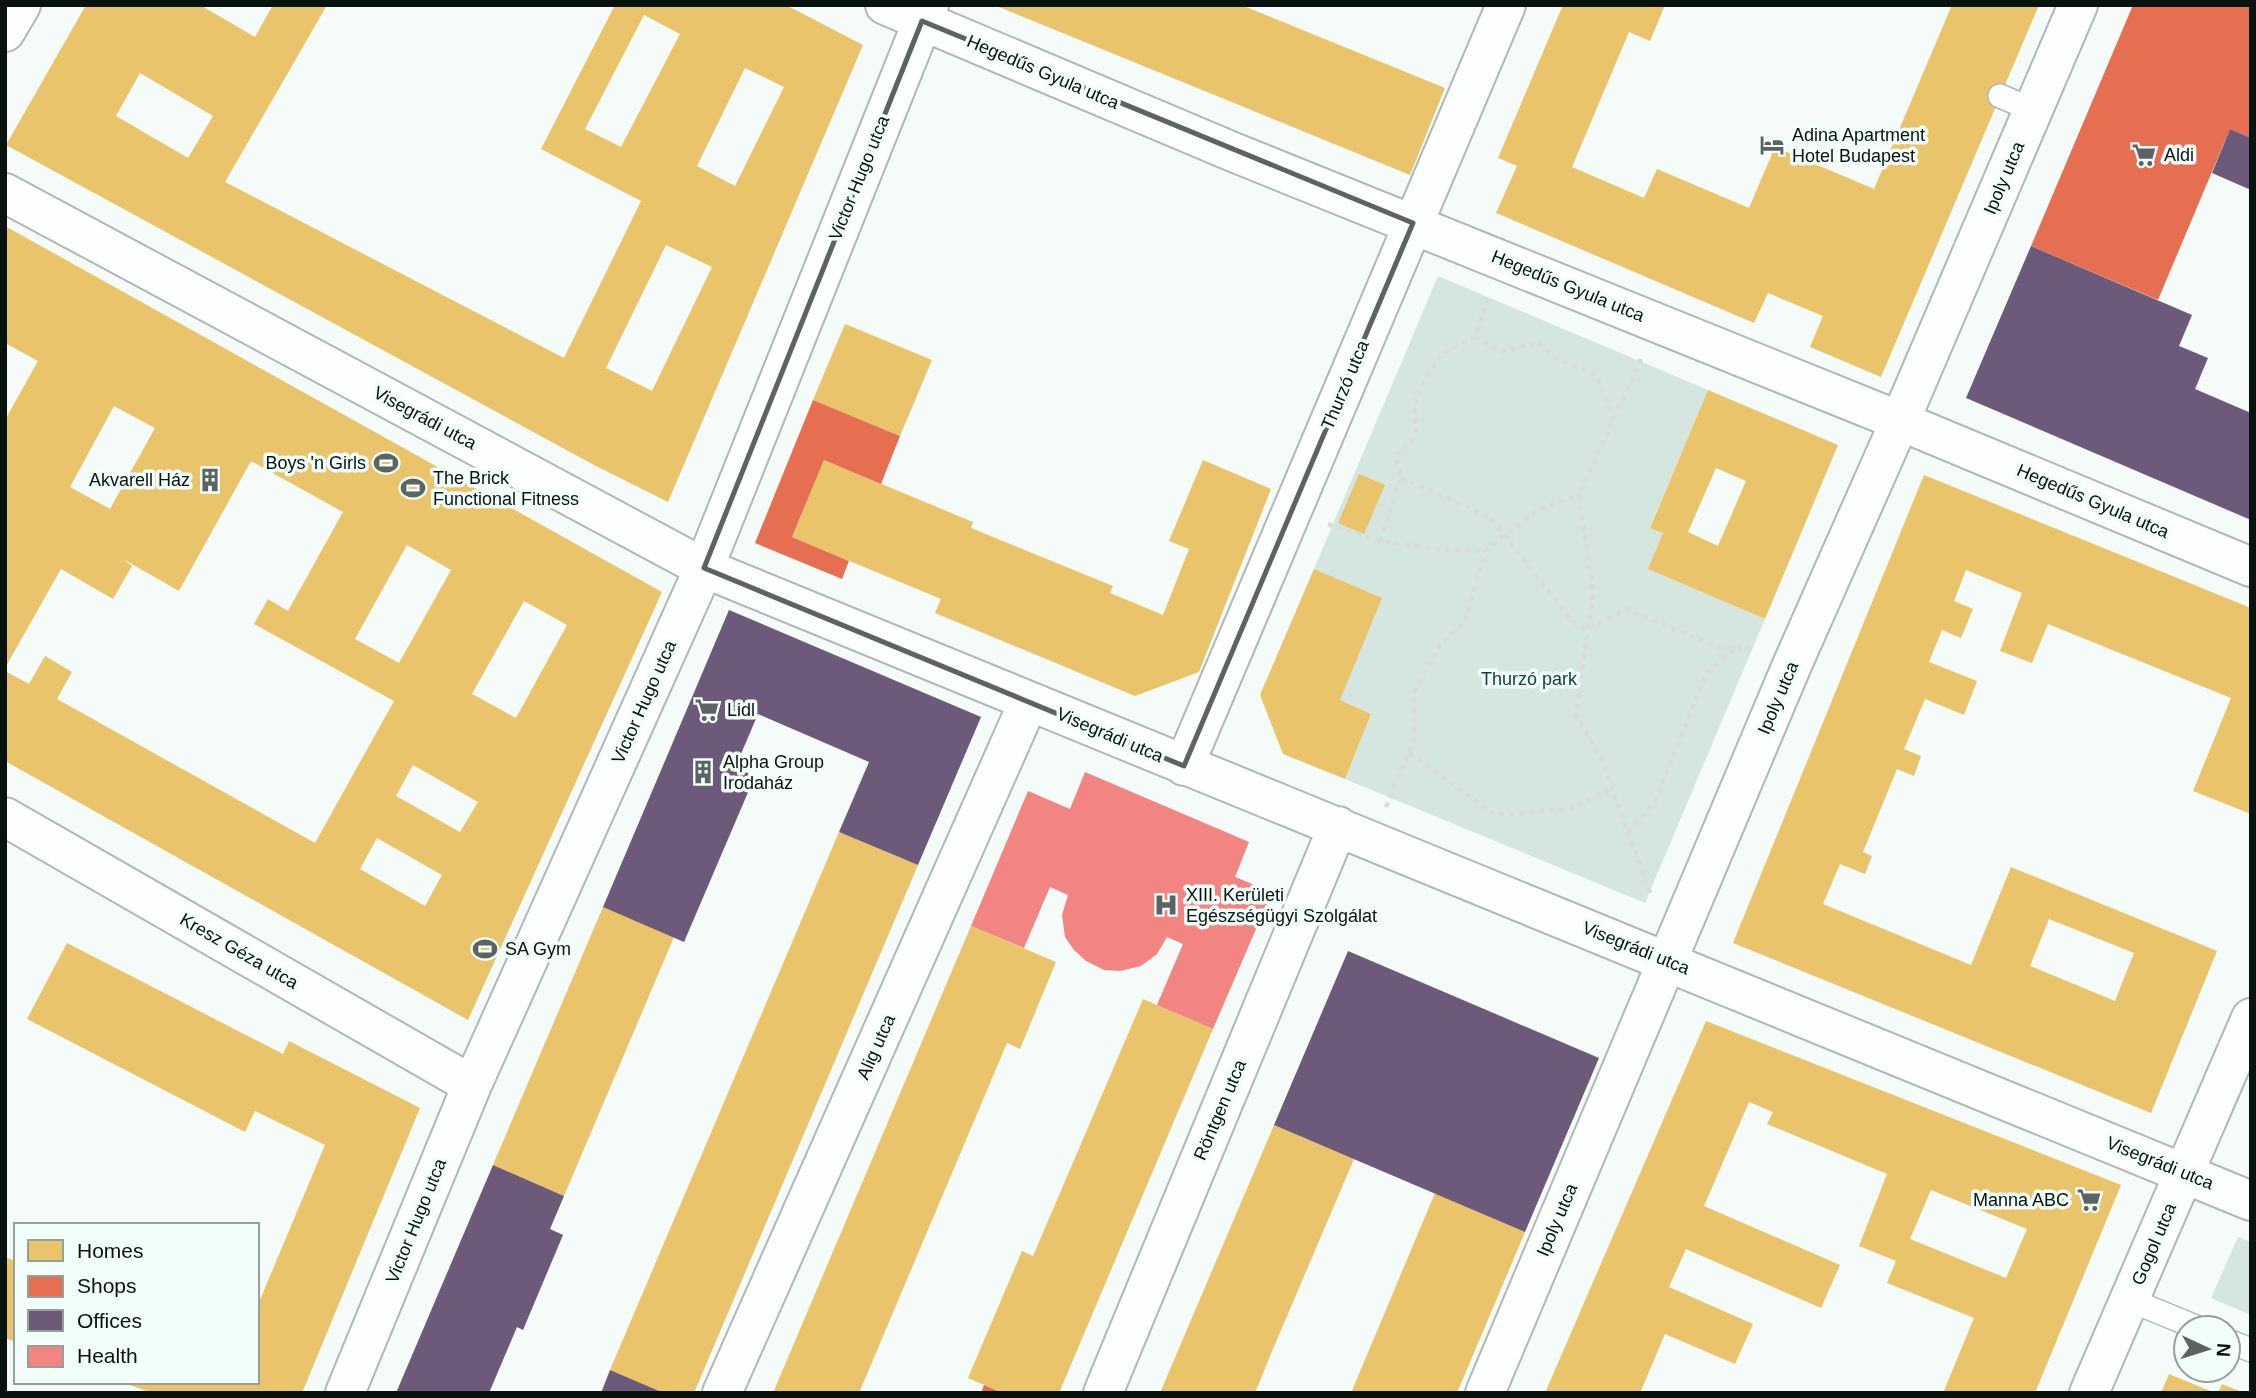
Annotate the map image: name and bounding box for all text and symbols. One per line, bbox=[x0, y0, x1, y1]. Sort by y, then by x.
street label: Hegedűs Gyula utca bbox=[964, 31, 1123, 113]
street label: Victor Hugo utca bbox=[825, 112, 894, 243]
place label: Adina Apartment Hotel Budapest bbox=[1792, 125, 1925, 166]
hotel icon: Adina Apartment Hotel Budapest bbox=[1758, 131, 1786, 159]
street label: Ipoly utca bbox=[1980, 138, 2029, 217]
supermarket icon: Aldi bbox=[2130, 141, 2158, 169]
place label: Aldi bbox=[2164, 145, 2194, 165]
street label: Hegedűs Gyula utca bbox=[1489, 246, 1648, 326]
street label: Thurzó utca bbox=[1317, 336, 1373, 433]
street label: Visegrádi utca bbox=[370, 382, 481, 454]
sports icon: Boys 'n Girls bbox=[372, 449, 400, 477]
place label: Boys 'n Girls bbox=[266, 453, 366, 473]
street label: Hegedűs Gyula utca bbox=[2014, 460, 2173, 542]
building icon: Akvarell Ház bbox=[196, 466, 224, 494]
place label: The Brick Functional Fitness bbox=[433, 468, 579, 509]
place label: Akvarell Ház bbox=[89, 470, 190, 490]
sports icon: The Brick Functional Fitness bbox=[399, 474, 427, 502]
street label: Victor Hugo utca bbox=[608, 636, 681, 767]
street label: Ipoly utca bbox=[1754, 658, 1803, 737]
park label: Thurzó park bbox=[1481, 669, 1578, 689]
supermarket icon: Lidl bbox=[693, 696, 721, 724]
place label: Lidl bbox=[727, 700, 755, 720]
street label: Visegrádi utca bbox=[1054, 704, 1167, 767]
place label: Alpha Group Irodaház bbox=[723, 752, 824, 793]
building icon: Alpha Group Irodaház bbox=[689, 758, 717, 786]
place label: XIII. Kerületi Egészségügyi Szolgálat bbox=[1186, 885, 1377, 926]
hospital icon: XIII. Kerületi Egészségügyi Szolgálat bbox=[1152, 891, 1180, 919]
street label: Kresz Géza utca bbox=[176, 909, 302, 993]
street label: Visegrádi utca bbox=[1580, 917, 1693, 979]
sports icon: SA Gym bbox=[471, 935, 499, 963]
place label: SA Gym bbox=[505, 939, 571, 959]
street label: Alig utca bbox=[853, 1010, 900, 1083]
street label: Röntgen utca bbox=[1190, 1056, 1251, 1163]
street label: Visegrádi utca bbox=[2104, 1132, 2217, 1194]
street label: Victor Hugo utca bbox=[382, 1155, 451, 1286]
street label: Ipoly utca bbox=[1533, 1180, 1582, 1259]
supermarket icon: Manna ABC bbox=[2075, 1186, 2103, 1214]
place label: Manna ABC bbox=[1973, 1190, 2069, 1210]
street label: Gogol utca bbox=[2128, 1199, 2181, 1288]
legend bbox=[14, 1223, 259, 1384]
text: Homes bbox=[77, 1239, 144, 1262]
text: Shops bbox=[77, 1274, 137, 1297]
text: Offices bbox=[77, 1309, 142, 1332]
north arrow bbox=[2172, 1314, 2242, 1384]
text: N bbox=[2213, 1343, 2234, 1358]
text: Health bbox=[77, 1344, 138, 1367]

